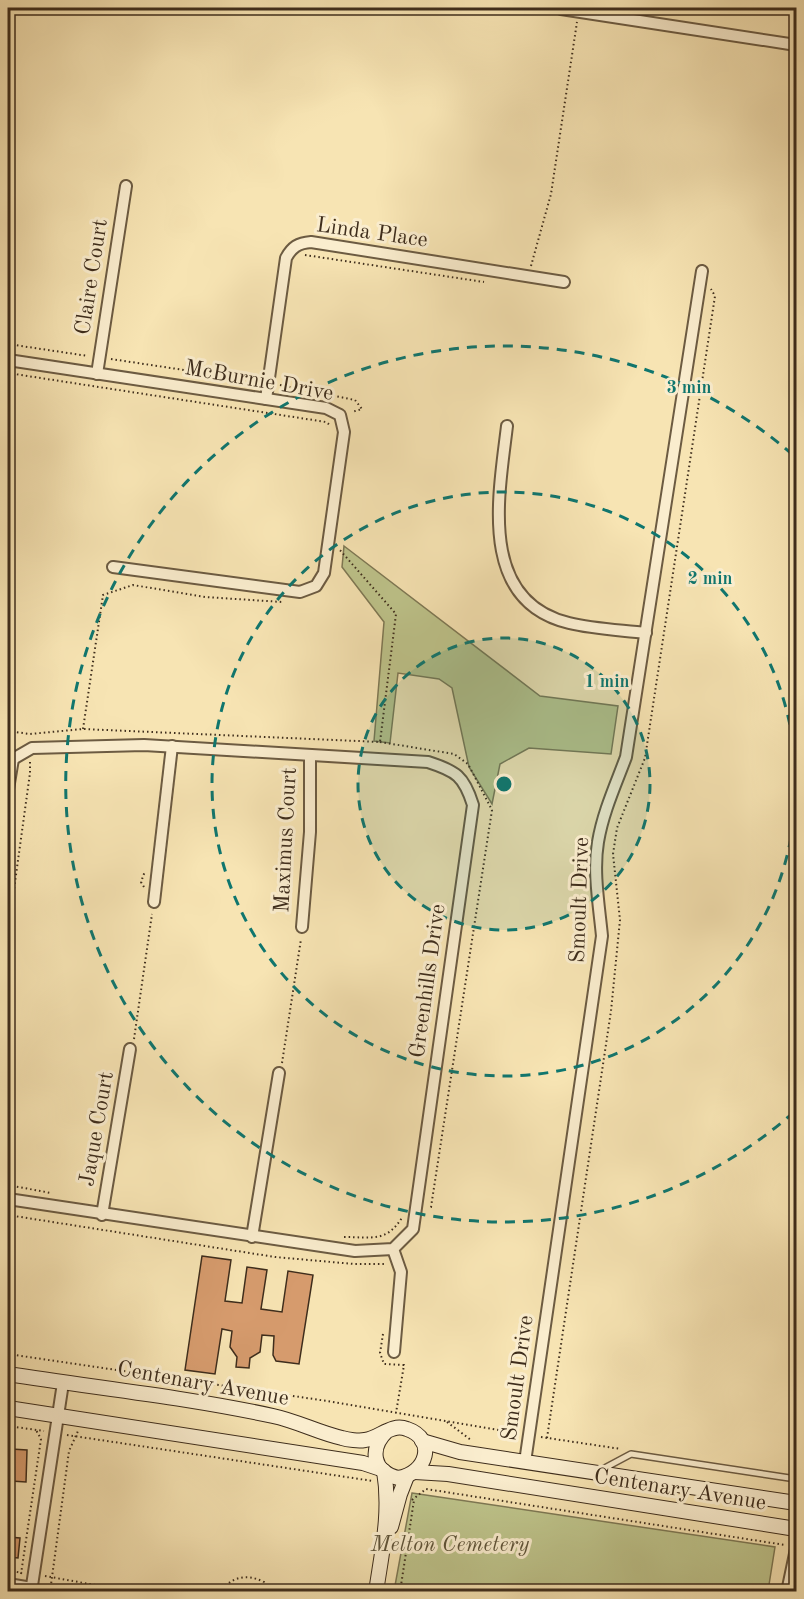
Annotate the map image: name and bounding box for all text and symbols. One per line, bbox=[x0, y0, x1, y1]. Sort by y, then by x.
street label: Linda Place bbox=[315, 214, 429, 252]
street label: Claire Court bbox=[72, 218, 112, 336]
street label: McBurnie Drive bbox=[183, 357, 335, 405]
text: 3 min bbox=[666, 379, 712, 397]
text: 2 min bbox=[687, 570, 733, 588]
text: 1 min bbox=[584, 673, 630, 691]
street label: Maximus Court bbox=[271, 767, 301, 913]
centre of rings bbox=[494, 774, 514, 794]
street label: Smoult Drive bbox=[567, 836, 593, 964]
street label: Greenhills Drive bbox=[406, 903, 450, 1059]
street label: Jaque Court bbox=[76, 1070, 118, 1188]
street label: Smoult Drive bbox=[498, 1314, 538, 1442]
street label: Centenary Avenue bbox=[115, 1358, 291, 1410]
street label: Centenary Avenue bbox=[592, 1466, 768, 1514]
park label: Melton Cemetery bbox=[370, 1534, 530, 1556]

